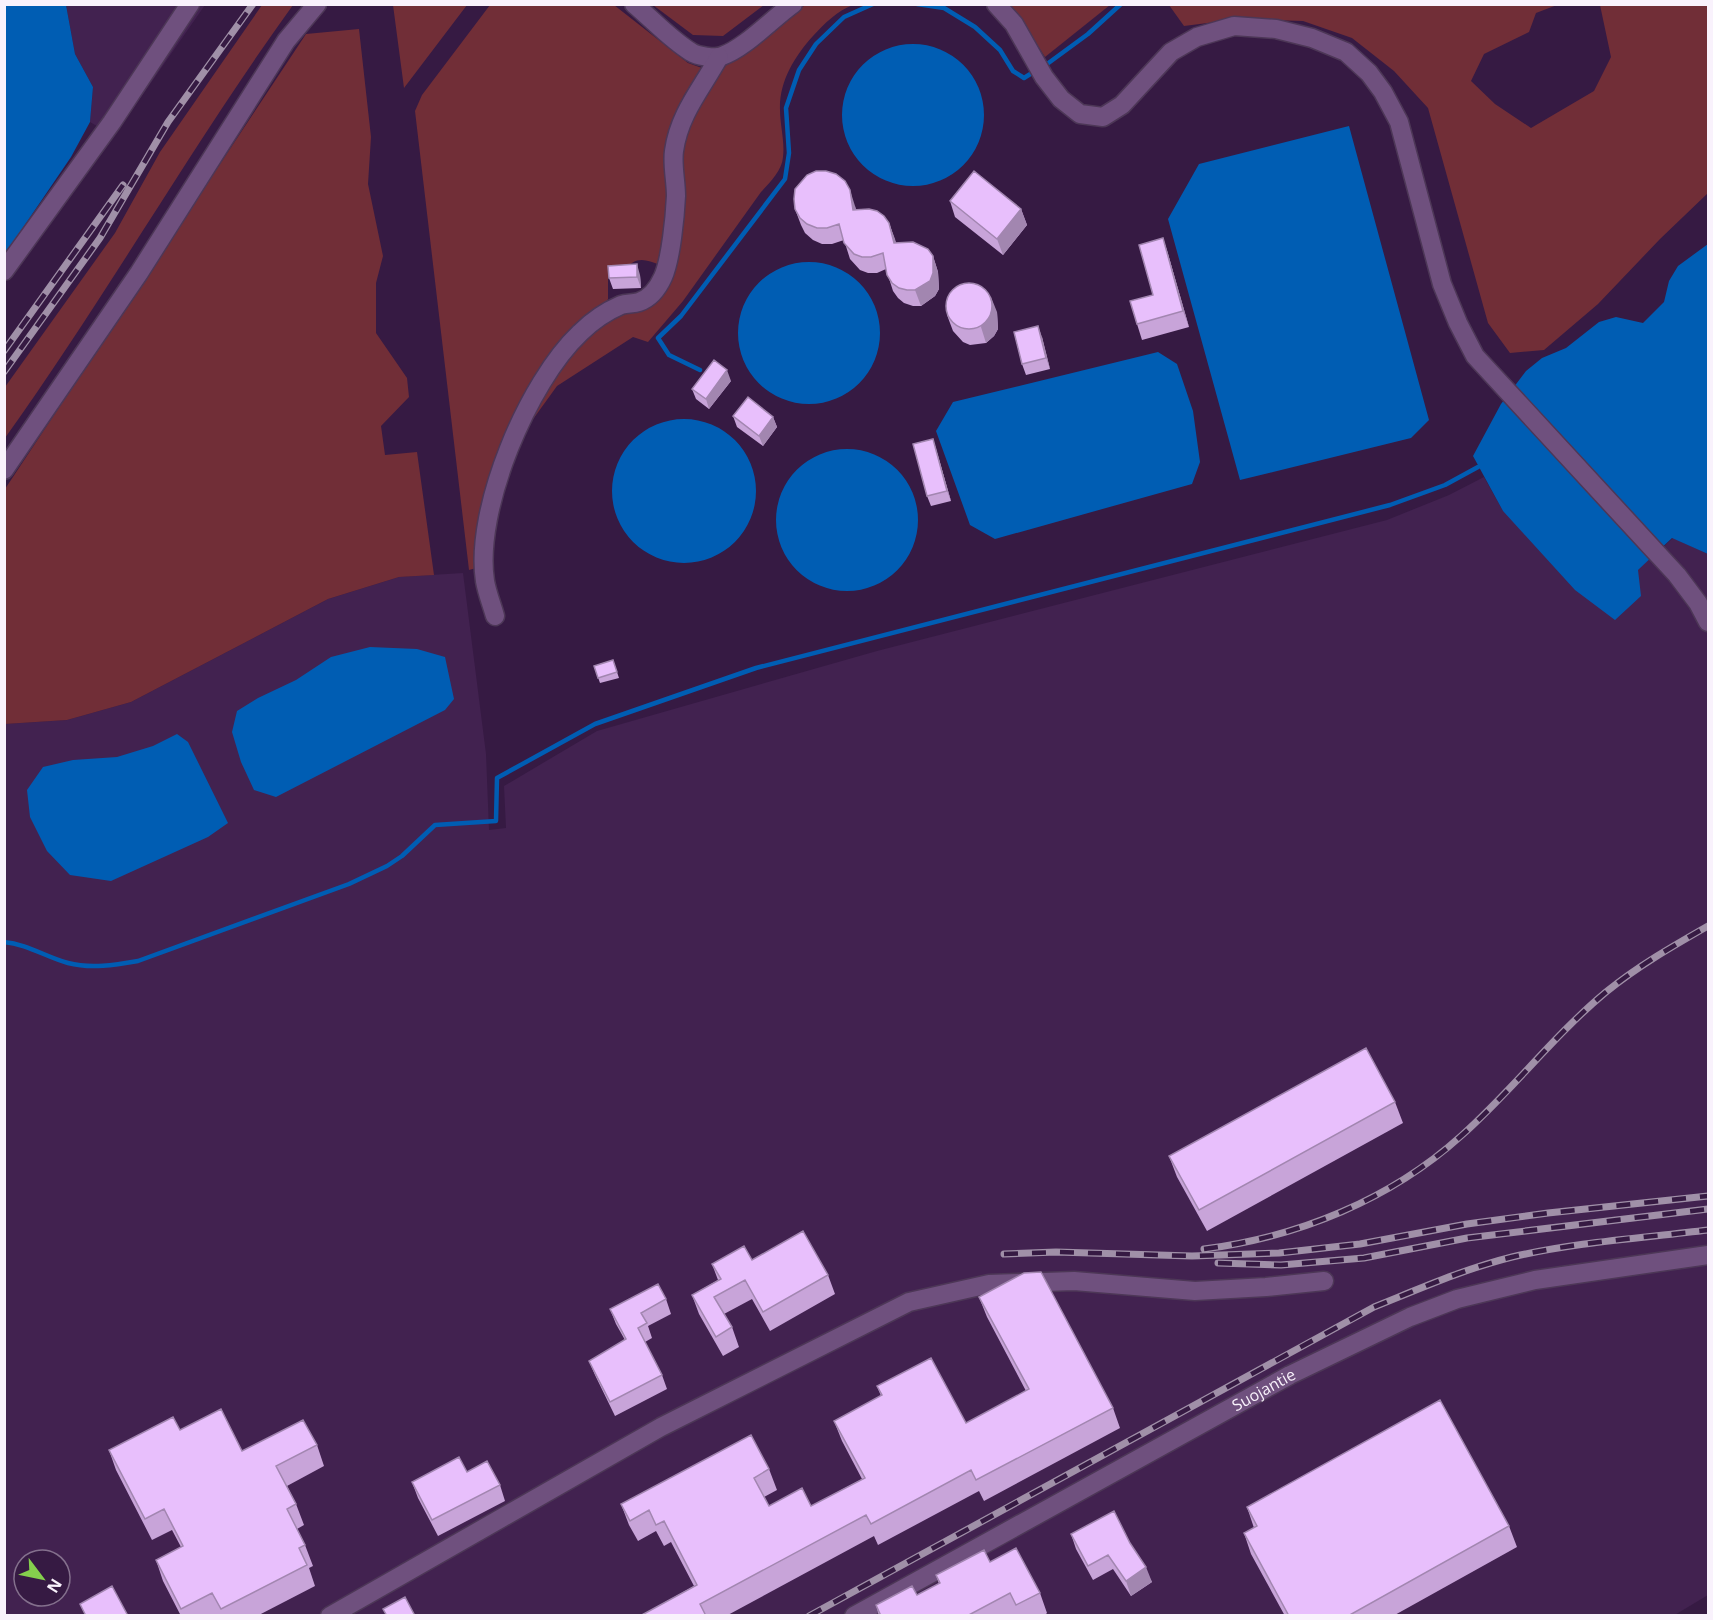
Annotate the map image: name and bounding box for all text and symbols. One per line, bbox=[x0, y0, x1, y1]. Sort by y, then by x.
street label: Suojantie bbox=[1228, 1363, 1299, 1416]
north arrow bbox=[12, 1548, 72, 1608]
text: N bbox=[42, 1575, 67, 1597]

